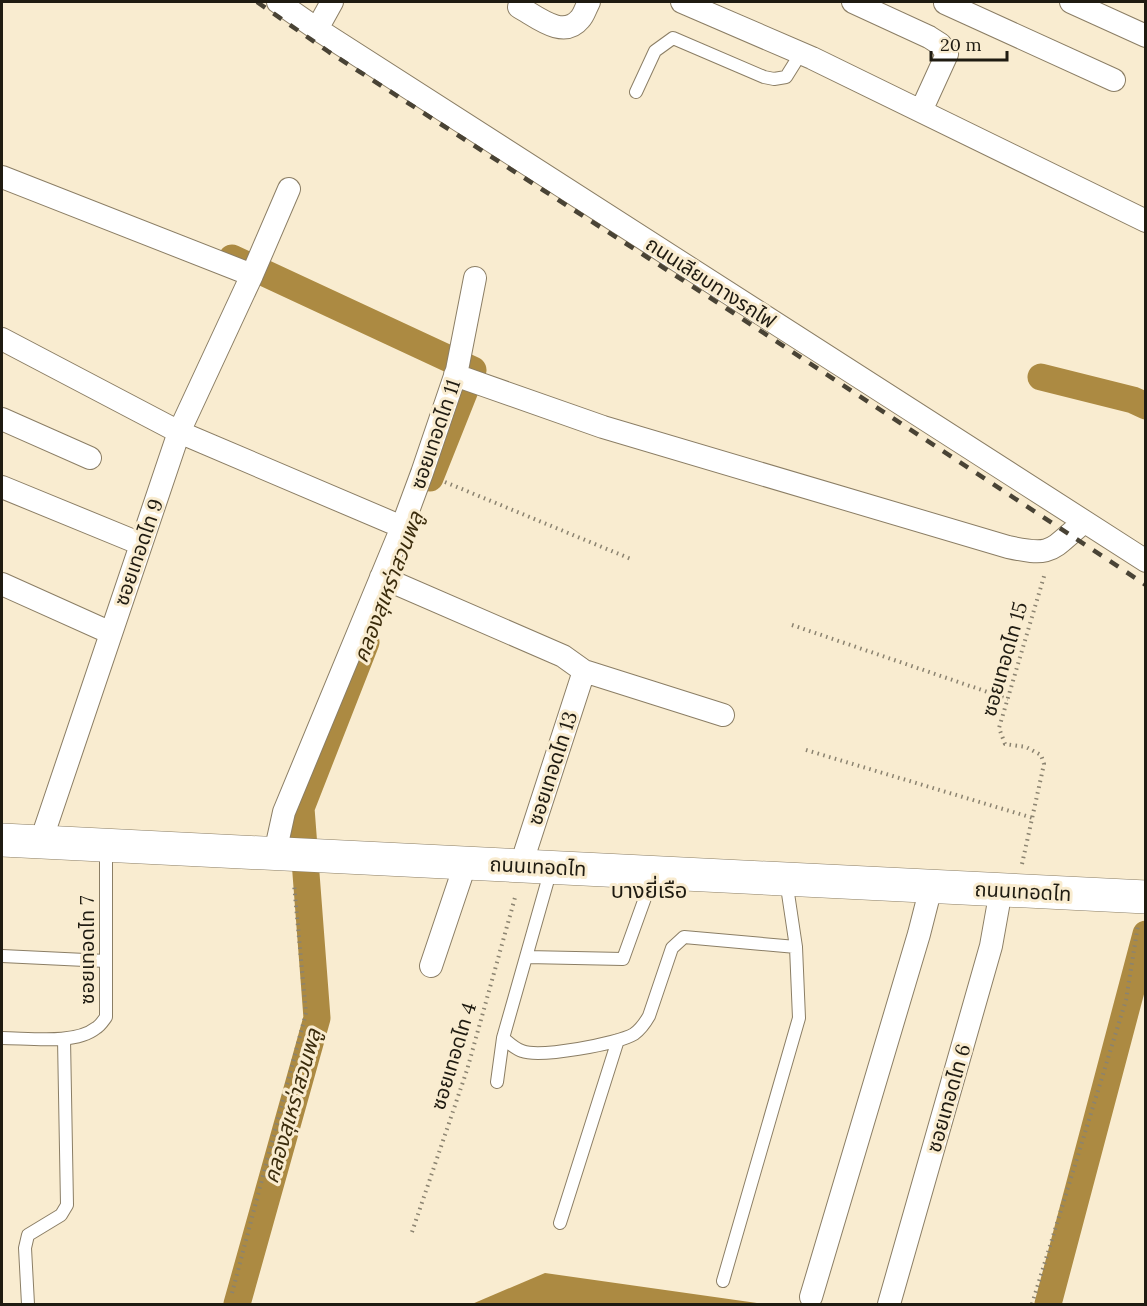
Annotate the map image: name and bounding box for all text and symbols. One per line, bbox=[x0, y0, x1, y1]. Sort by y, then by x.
scale bar bbox=[931, 24, 1008, 62]
text: 20 m bbox=[940, 33, 982, 56]
street label: ถนนเลียบทางรถไฟ bbox=[641, 231, 781, 333]
street label: ซอยเทอดไท 11 bbox=[405, 376, 465, 492]
street label: ซอยเทอดไท 9 bbox=[108, 495, 168, 609]
water label: คลองสุเหร่าสวนพลู bbox=[347, 507, 430, 666]
street label: ซอยเทอดไท 15 bbox=[976, 599, 1032, 719]
street label: ซอยเทอดไท 13 bbox=[522, 708, 582, 828]
street label: ถนนเทอดไท bbox=[489, 851, 587, 881]
district label: บางยี่เรือ bbox=[611, 875, 687, 904]
street label: ถนนเทอดไท bbox=[974, 876, 1072, 906]
street label: ซอยเทอดไท 7 bbox=[74, 895, 99, 1005]
street label: ซอยเทอดไท 4 bbox=[425, 999, 481, 1113]
water label: คลองสุเหร่าสวนพลู bbox=[257, 1025, 327, 1186]
street label: ซอยเทอดไท 6 bbox=[921, 1041, 975, 1155]

